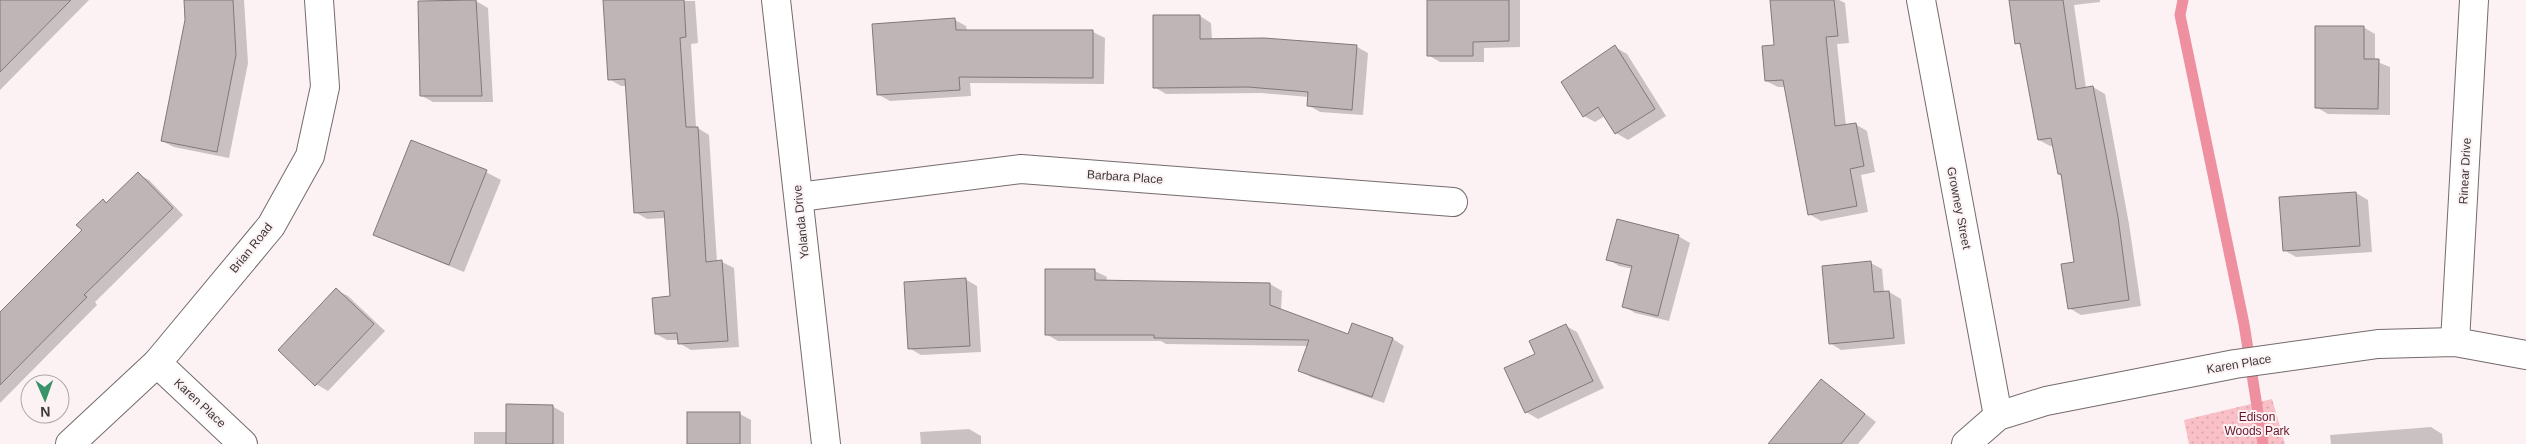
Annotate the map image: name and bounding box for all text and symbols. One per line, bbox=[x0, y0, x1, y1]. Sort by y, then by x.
street label: Rinear Drive bbox=[2456, 137, 2474, 205]
street label: Growney Street bbox=[1944, 166, 1974, 251]
street label: Barbara Place bbox=[1087, 167, 1164, 187]
street label: Yolanda Drive bbox=[790, 184, 812, 260]
street label: Brian Road bbox=[227, 220, 275, 276]
street label: Karen Place bbox=[2206, 351, 2273, 377]
north arrow bbox=[20, 374, 70, 424]
street label: Karen Place bbox=[171, 376, 229, 431]
text: N bbox=[40, 404, 51, 420]
park label: Edison Woods Park bbox=[2224, 410, 2291, 438]

